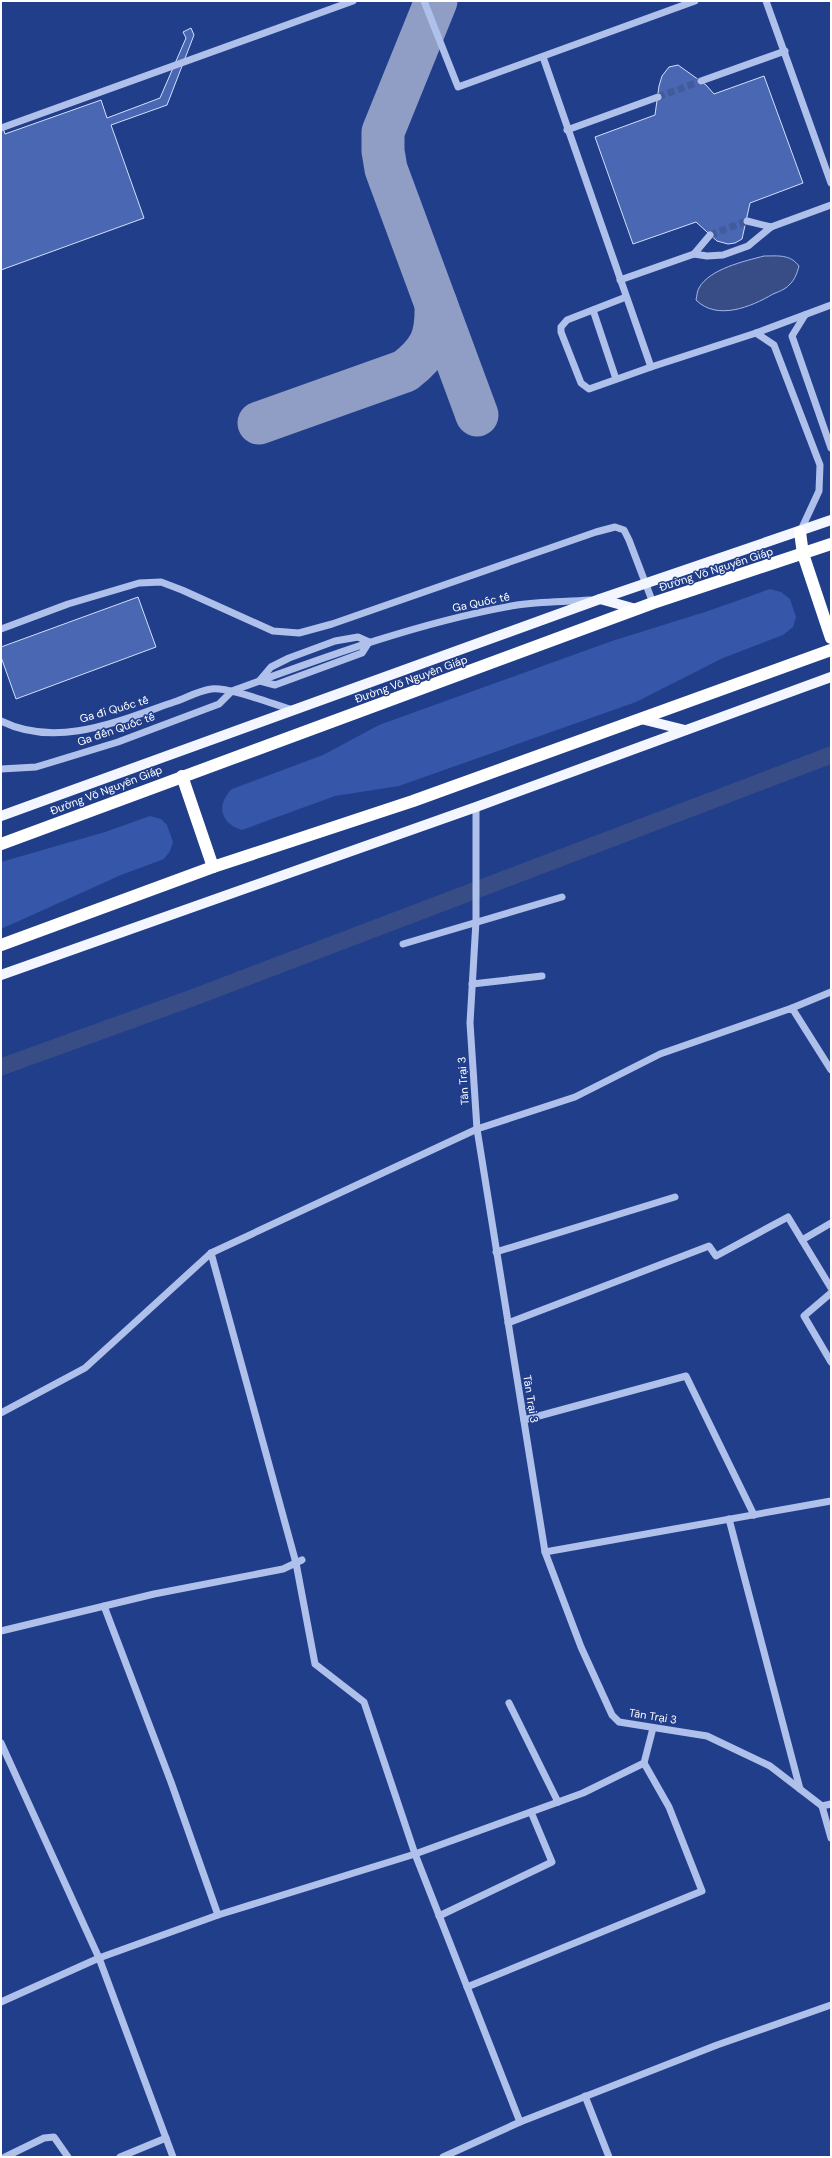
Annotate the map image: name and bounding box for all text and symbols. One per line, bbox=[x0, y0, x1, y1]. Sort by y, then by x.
street label: Đường Võ Nguyên Giáp bbox=[657, 544, 775, 594]
street label: Ga Quốc tế bbox=[451, 589, 511, 615]
street label: Đường Võ Nguyên Giáp bbox=[353, 652, 469, 706]
street label: Ga đi Quốc tế bbox=[78, 692, 150, 726]
street label: Ga đến Quốc tế bbox=[75, 709, 157, 749]
street label: Đường Võ Nguyên Giáp bbox=[48, 762, 164, 818]
street label: Tân Trại 3 bbox=[454, 1056, 472, 1106]
street label: Tân Trại 3 bbox=[520, 1374, 542, 1424]
street label: Tân Trại 3 bbox=[628, 1705, 678, 1727]

